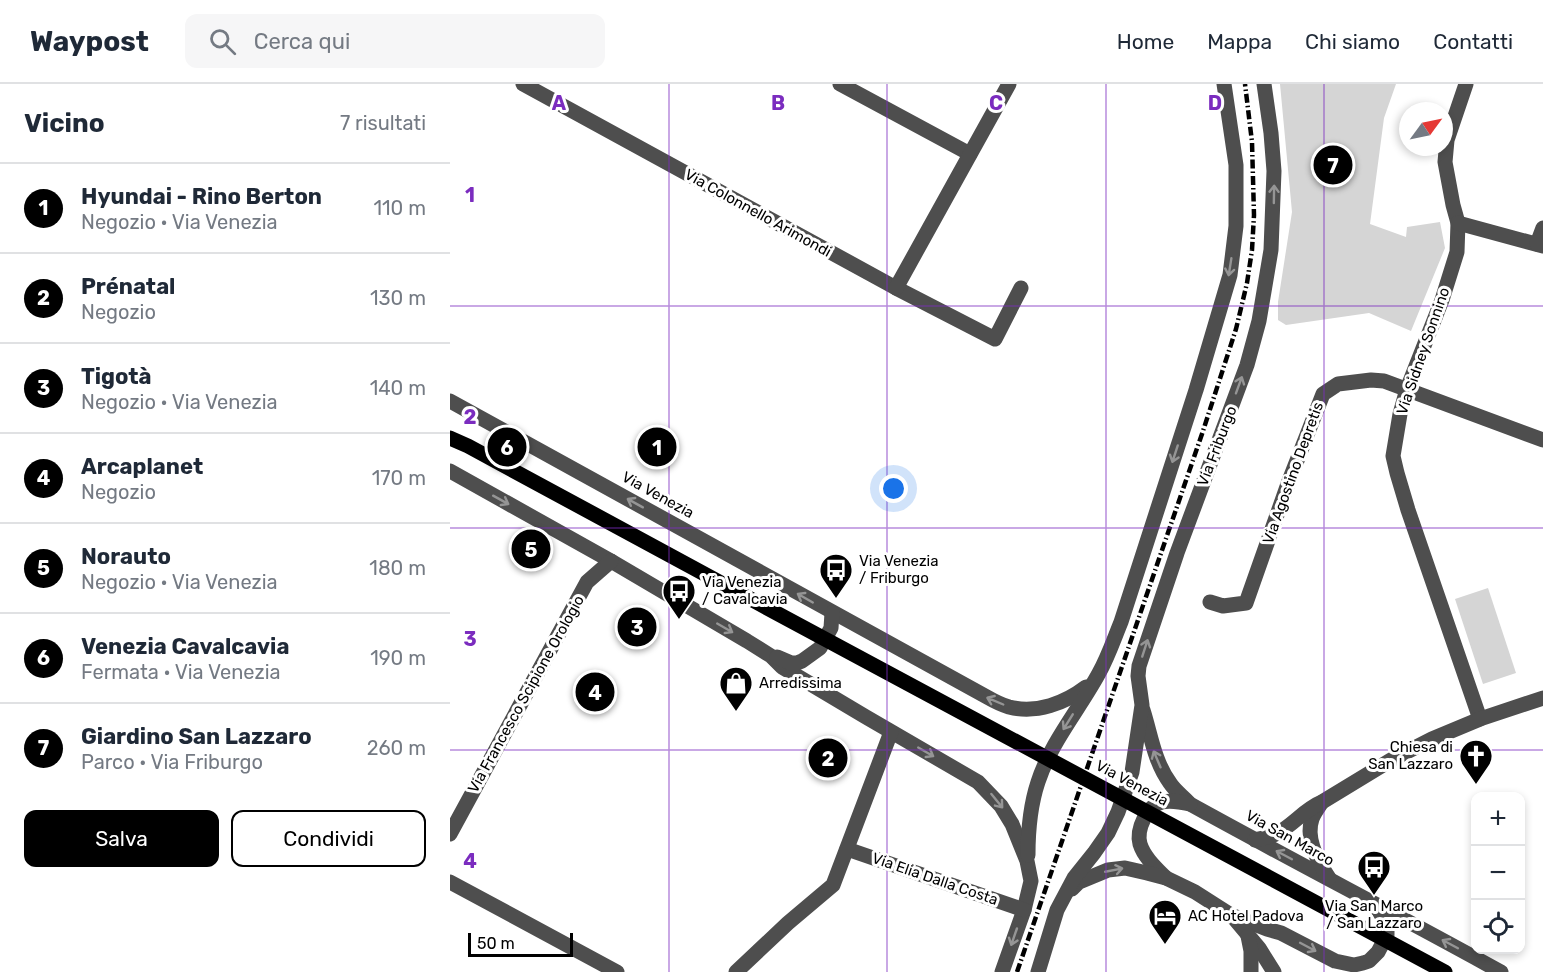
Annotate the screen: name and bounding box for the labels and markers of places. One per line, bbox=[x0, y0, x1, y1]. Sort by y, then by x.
pin: 7 bbox=[1314, 142, 1352, 188]
pin: 6 bbox=[488, 424, 526, 470]
pin: 1 bbox=[638, 424, 676, 470]
pin: 5 bbox=[512, 526, 550, 572]
bus stop icon: Via Venezia / Friburgo bbox=[818, 552, 854, 599]
place label: Via Venezia / Friburgo bbox=[859, 552, 938, 587]
bus stop icon: Via Venezia / Cavalcavia bbox=[661, 573, 697, 620]
place label: Via Venezia / Cavalcavia bbox=[702, 573, 788, 608]
pin: 3 bbox=[618, 604, 657, 650]
shop icon: Arredissima bbox=[718, 665, 754, 712]
pin: 4 bbox=[576, 670, 614, 714]
place label: Arredissima bbox=[759, 674, 842, 692]
pin: 2 bbox=[808, 736, 848, 780]
place label: Chiesa di San Lazzaro bbox=[1368, 738, 1453, 773]
church icon: Chiesa di San Lazzaro bbox=[1458, 738, 1494, 785]
bus stop icon: Via San Marco / San Lazzaro bbox=[1356, 849, 1392, 896]
place label: Via San Marco / San Lazzaro bbox=[1325, 897, 1423, 932]
hotel icon: AC Hotel Padova bbox=[1147, 898, 1183, 945]
place label: AC Hotel Padova bbox=[1188, 907, 1304, 925]

